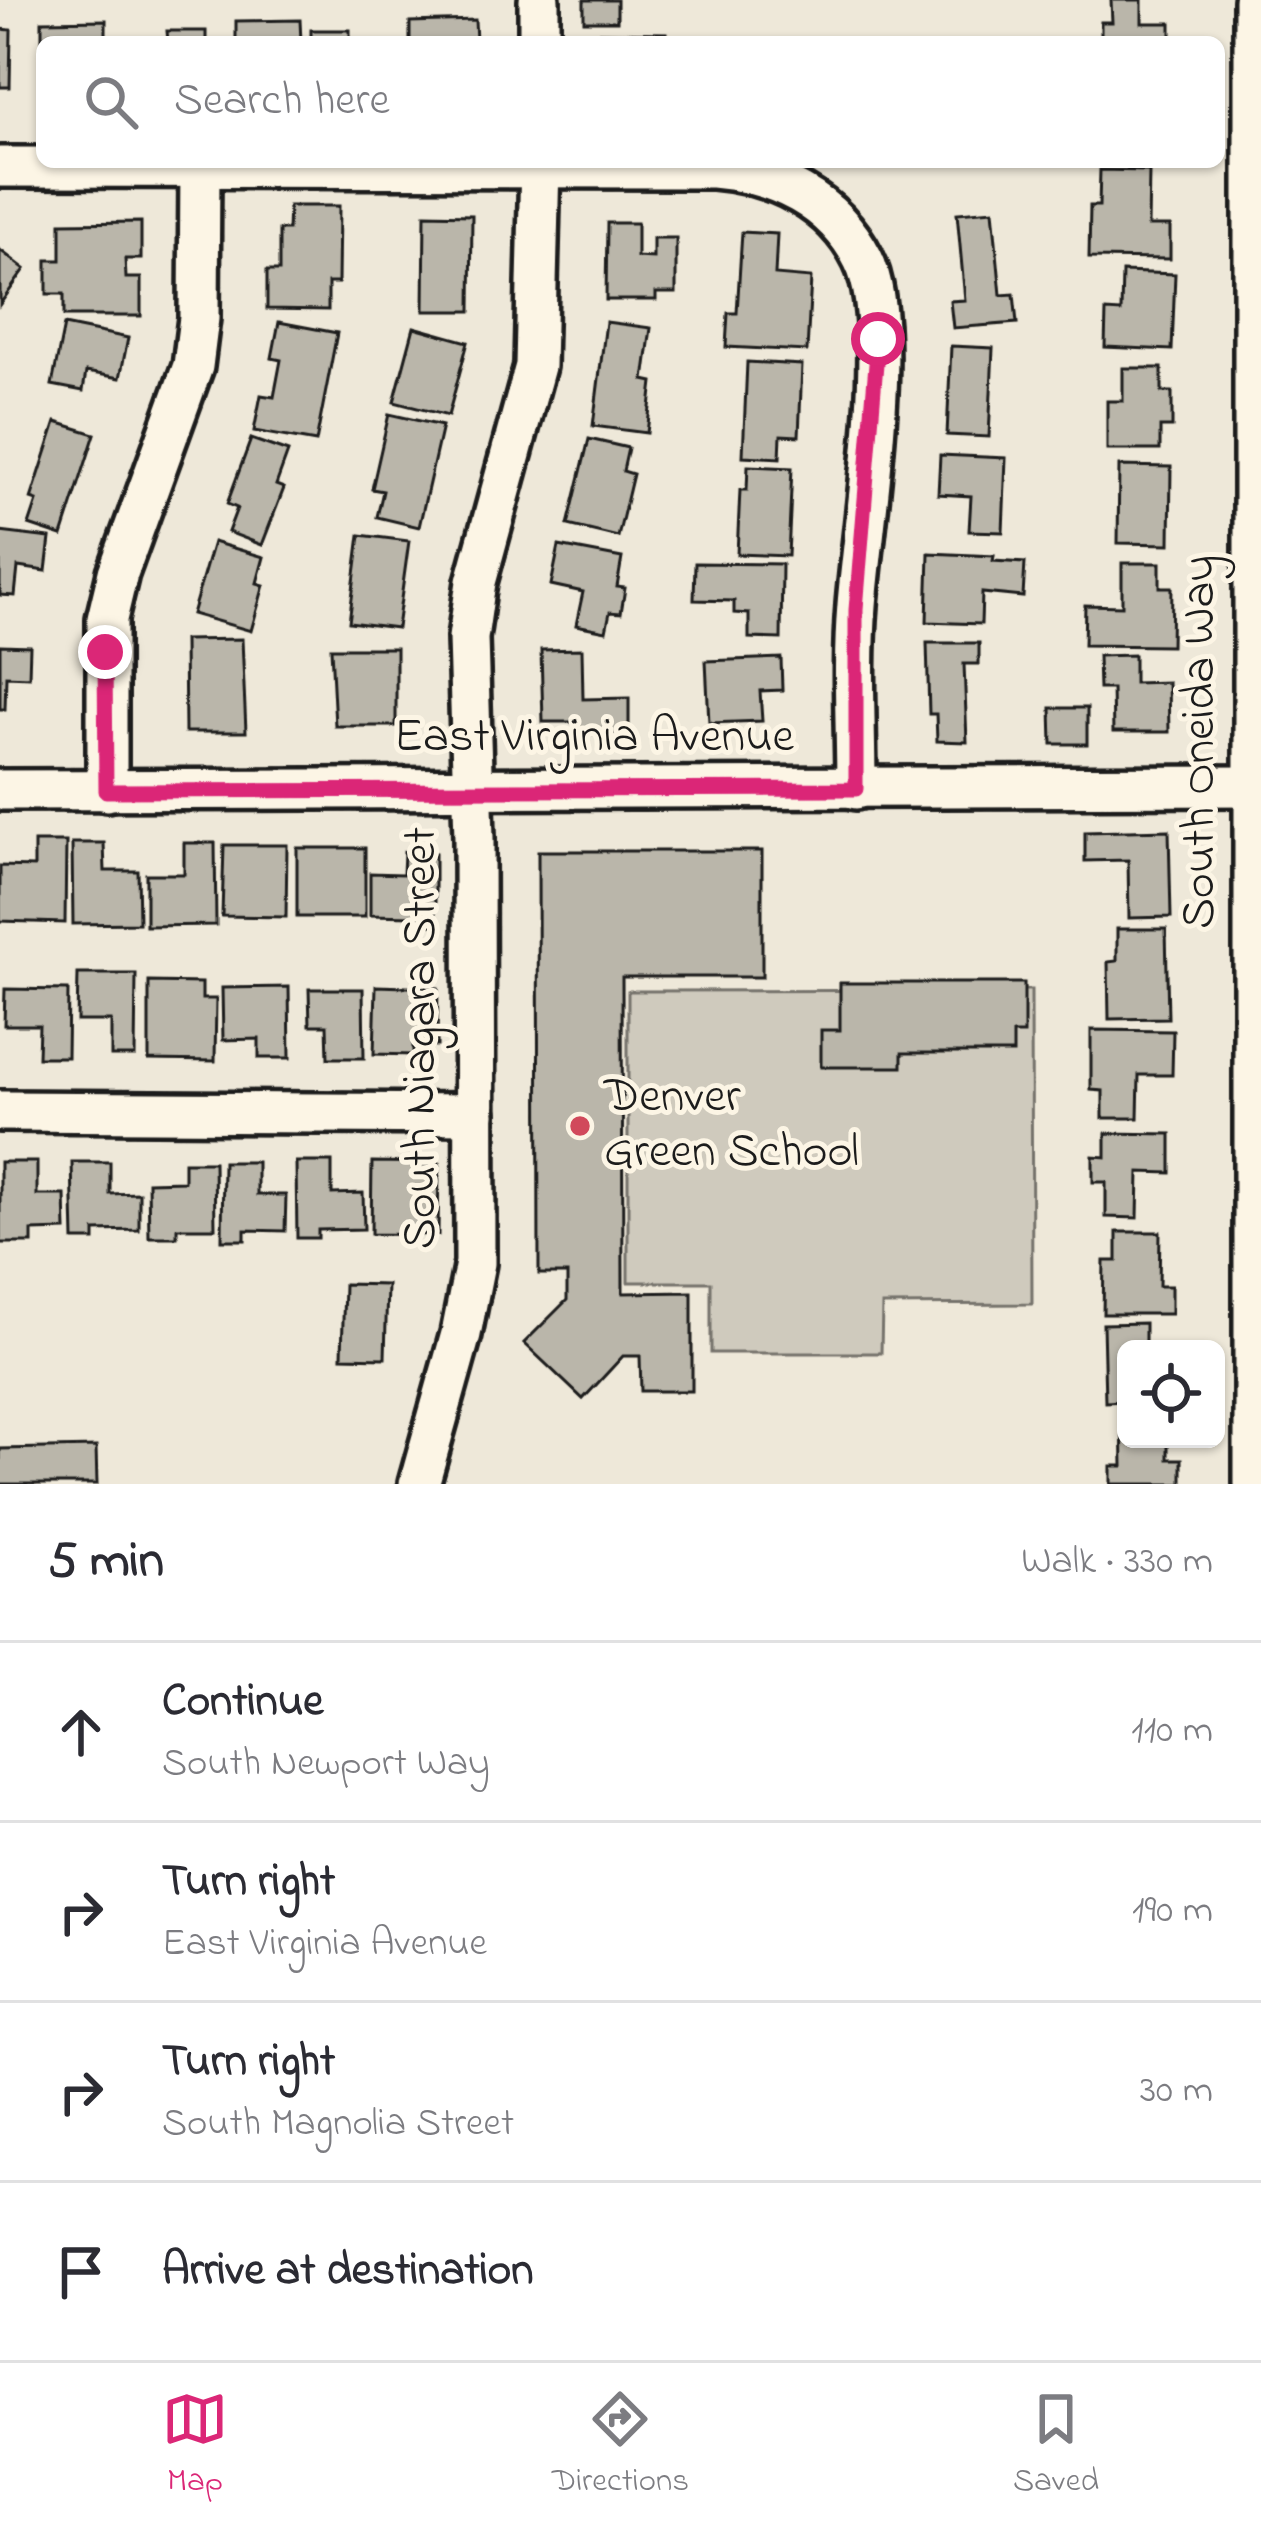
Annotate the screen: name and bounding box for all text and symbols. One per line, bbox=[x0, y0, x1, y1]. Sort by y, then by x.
search box bbox=[36, 36, 1225, 168]
icon: search bbox=[78, 69, 144, 135]
text: Search here bbox=[174, 69, 390, 135]
route start bbox=[851, 312, 905, 366]
street label: South Oneida Way bbox=[1166, 555, 1236, 929]
route end bbox=[78, 625, 132, 679]
street label: East Virginia Avenue bbox=[394, 703, 795, 774]
street label: South Niagara Street bbox=[387, 827, 458, 1249]
place label: Denver Green School bbox=[603, 1063, 859, 1188]
marker: Denver Green School bbox=[567, 1113, 593, 1139]
map controls bbox=[1117, 1340, 1225, 1448]
button: locate bbox=[1117, 1340, 1225, 1448]
text: 5 min bbox=[48, 1525, 164, 1600]
text: Walk · 330 m bbox=[1021, 1534, 1213, 1591]
text: Continue bbox=[162, 1670, 323, 1736]
icon: ahead bbox=[48, 1699, 114, 1765]
text: 110 m bbox=[1131, 1703, 1213, 1760]
text: South Newport Way bbox=[162, 1736, 490, 1793]
text: Turn right bbox=[162, 1850, 335, 1916]
icon: right bbox=[48, 1879, 114, 1945]
text: 190 m bbox=[1132, 1883, 1213, 1940]
text: East Virginia Avenue bbox=[162, 1916, 487, 1973]
text: Turn right bbox=[162, 2030, 335, 2096]
icon: right bbox=[48, 2059, 114, 2125]
text: 30 m bbox=[1140, 2063, 1213, 2120]
text: South Magnolia Street bbox=[162, 2096, 514, 2153]
icon: arrive bbox=[48, 2239, 114, 2305]
text: Arrive at destination bbox=[162, 2239, 533, 2305]
tab: Map bbox=[162, 2386, 228, 2506]
tab: Directions bbox=[552, 2386, 689, 2506]
tab: Saved bbox=[1013, 2386, 1099, 2506]

